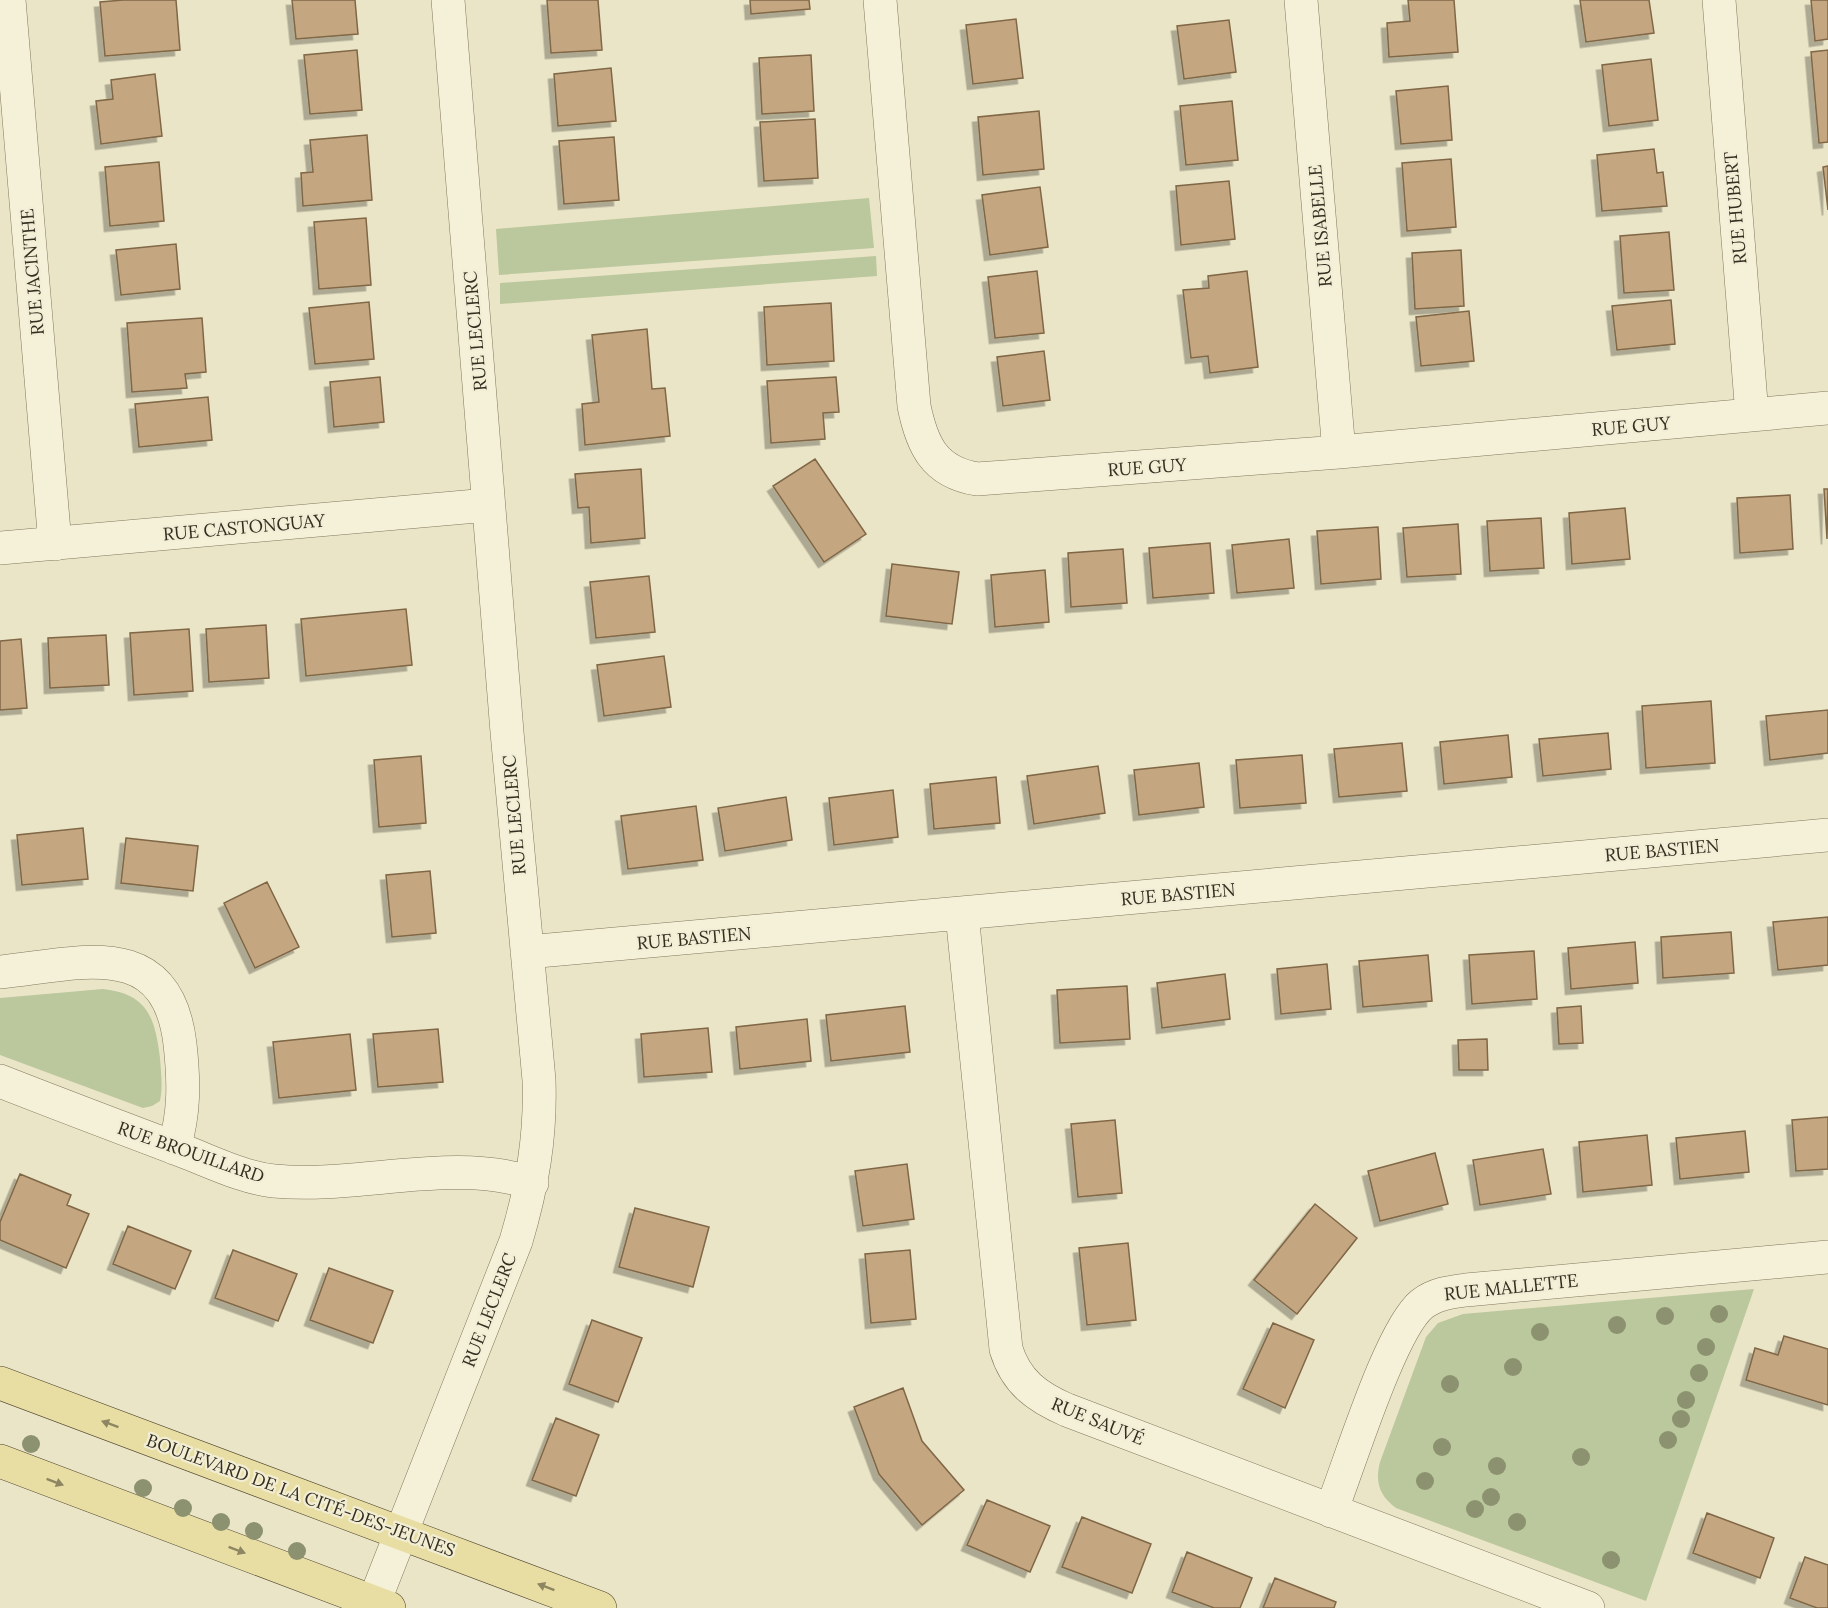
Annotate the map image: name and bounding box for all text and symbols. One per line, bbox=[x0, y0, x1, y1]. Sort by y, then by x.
street label: RUE HUBERT bbox=[1719, 150, 1751, 265]
street label: RUE ISABELLE bbox=[1303, 164, 1337, 288]
street label: RUE JACINTHE bbox=[15, 208, 49, 336]
street label: RUE LECLERC bbox=[458, 270, 492, 392]
street label: RUE GUY bbox=[1590, 411, 1672, 441]
street label: RUE GUY bbox=[1107, 453, 1188, 481]
street label: RUE CASTONGUAY bbox=[162, 508, 327, 546]
street label: RUE LECLERC bbox=[497, 754, 531, 876]
street label: RUE BASTIEN bbox=[1604, 834, 1720, 866]
street label: RUE BASTIEN bbox=[1120, 878, 1236, 910]
street label: RUE BASTIEN bbox=[636, 922, 752, 954]
street label: RUE BROUILLARD bbox=[115, 1116, 267, 1188]
street label: RUE LECLERC bbox=[457, 1249, 521, 1370]
street label: RUE MALLETTE bbox=[1443, 1269, 1579, 1305]
street label: RUE SAUVÉ bbox=[1048, 1392, 1148, 1450]
one-way arrow bbox=[101, 1419, 119, 1429]
street label: BOULEVARD DE LA CITÉ-DES-JEUNES bbox=[143, 1428, 459, 1562]
one-way arrow bbox=[46, 1478, 64, 1487]
one-way arrow bbox=[229, 1546, 247, 1556]
one-way arrow bbox=[537, 1582, 555, 1591]

